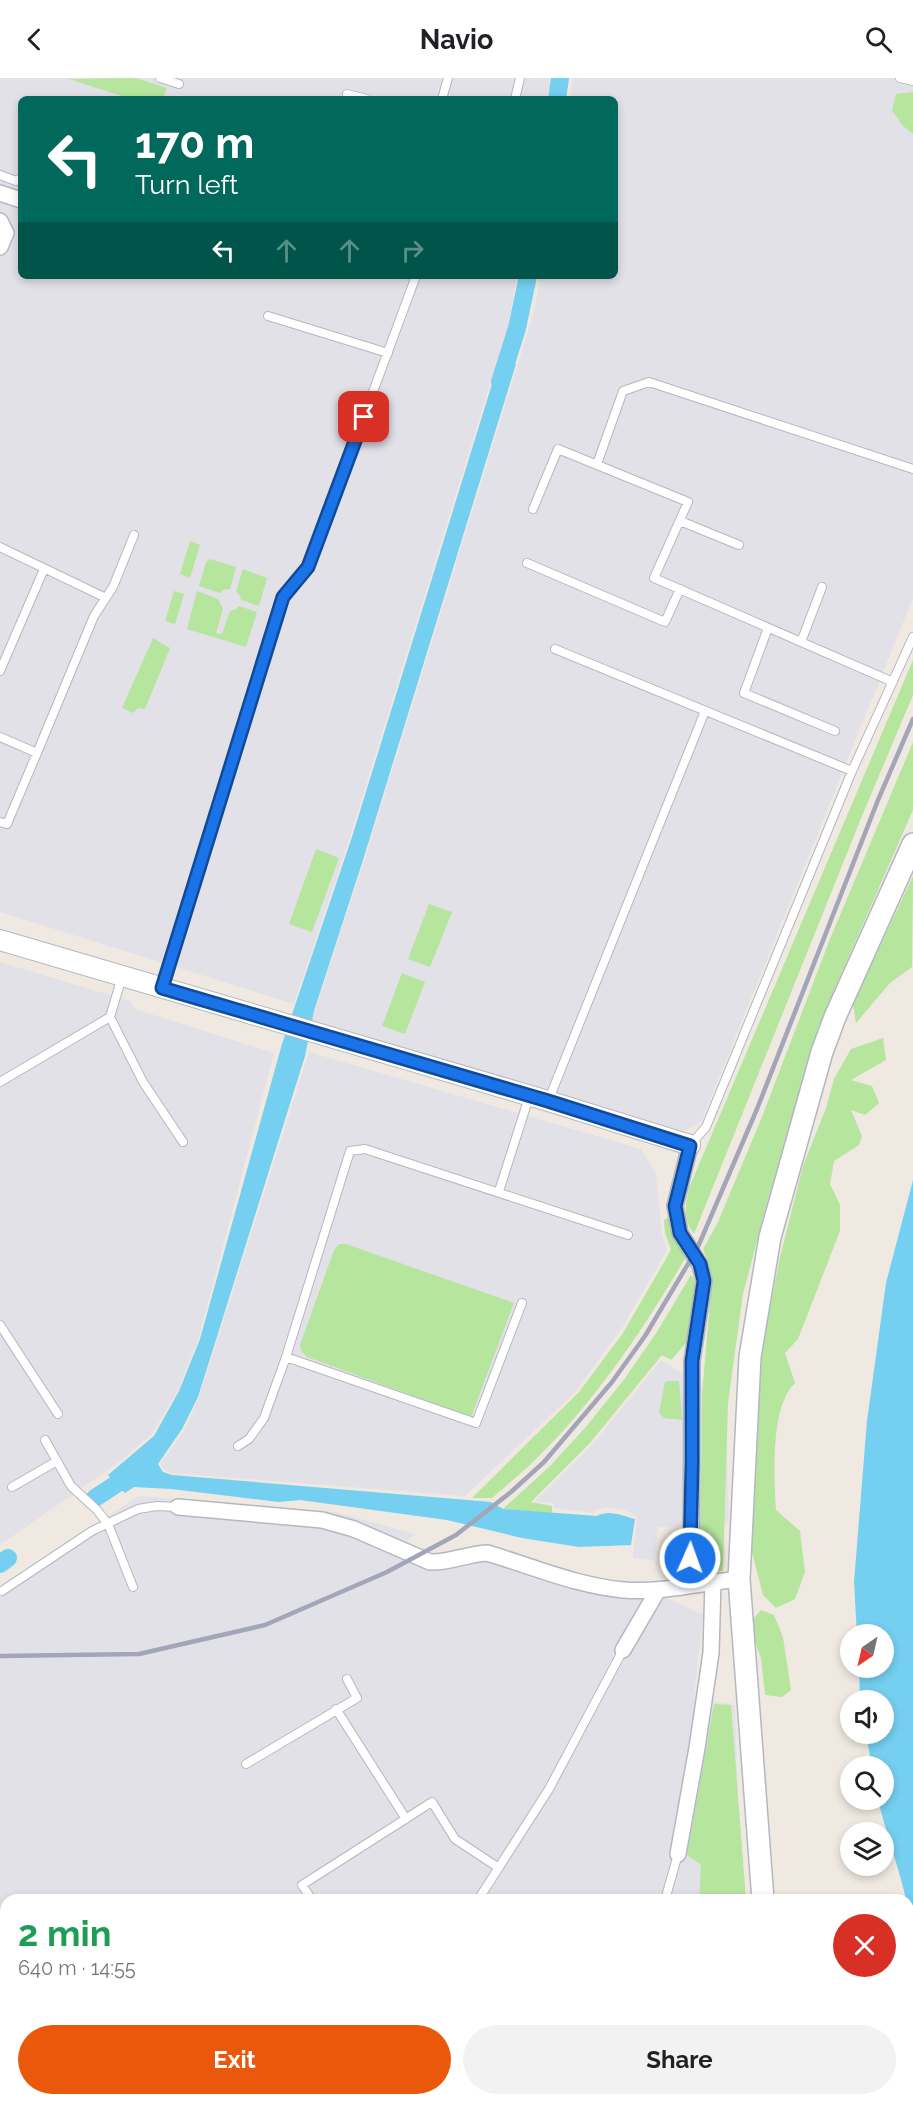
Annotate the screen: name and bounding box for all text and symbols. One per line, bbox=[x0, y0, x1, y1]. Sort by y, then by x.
icon: back bbox=[18, 23, 51, 56]
icon: search bbox=[862, 23, 895, 56]
text: Navio bbox=[420, 24, 493, 55]
text: 170 m bbox=[135, 119, 254, 168]
icon: left bbox=[36, 120, 114, 198]
text: Turn left bbox=[135, 169, 238, 200]
icon: left bbox=[207, 234, 240, 267]
icon: ahead bbox=[270, 234, 303, 267]
icon: ahead bbox=[333, 234, 366, 267]
icon: right bbox=[396, 234, 429, 267]
pin bbox=[338, 391, 389, 442]
icon: arrive bbox=[347, 400, 380, 433]
position arrow bbox=[658, 1526, 722, 1590]
north arrow bbox=[840, 1624, 894, 1678]
map controls bbox=[840, 1624, 894, 1876]
button: sound bbox=[840, 1690, 894, 1744]
button: search bbox=[840, 1756, 894, 1810]
button: layers bbox=[840, 1822, 894, 1876]
text: 2 min bbox=[18, 1912, 111, 1954]
button: close bbox=[833, 1914, 896, 1977]
text: 640 m · 14:55 bbox=[18, 1956, 136, 1980]
button: Exit bbox=[18, 2025, 451, 2094]
button: Share bbox=[463, 2025, 896, 2094]

